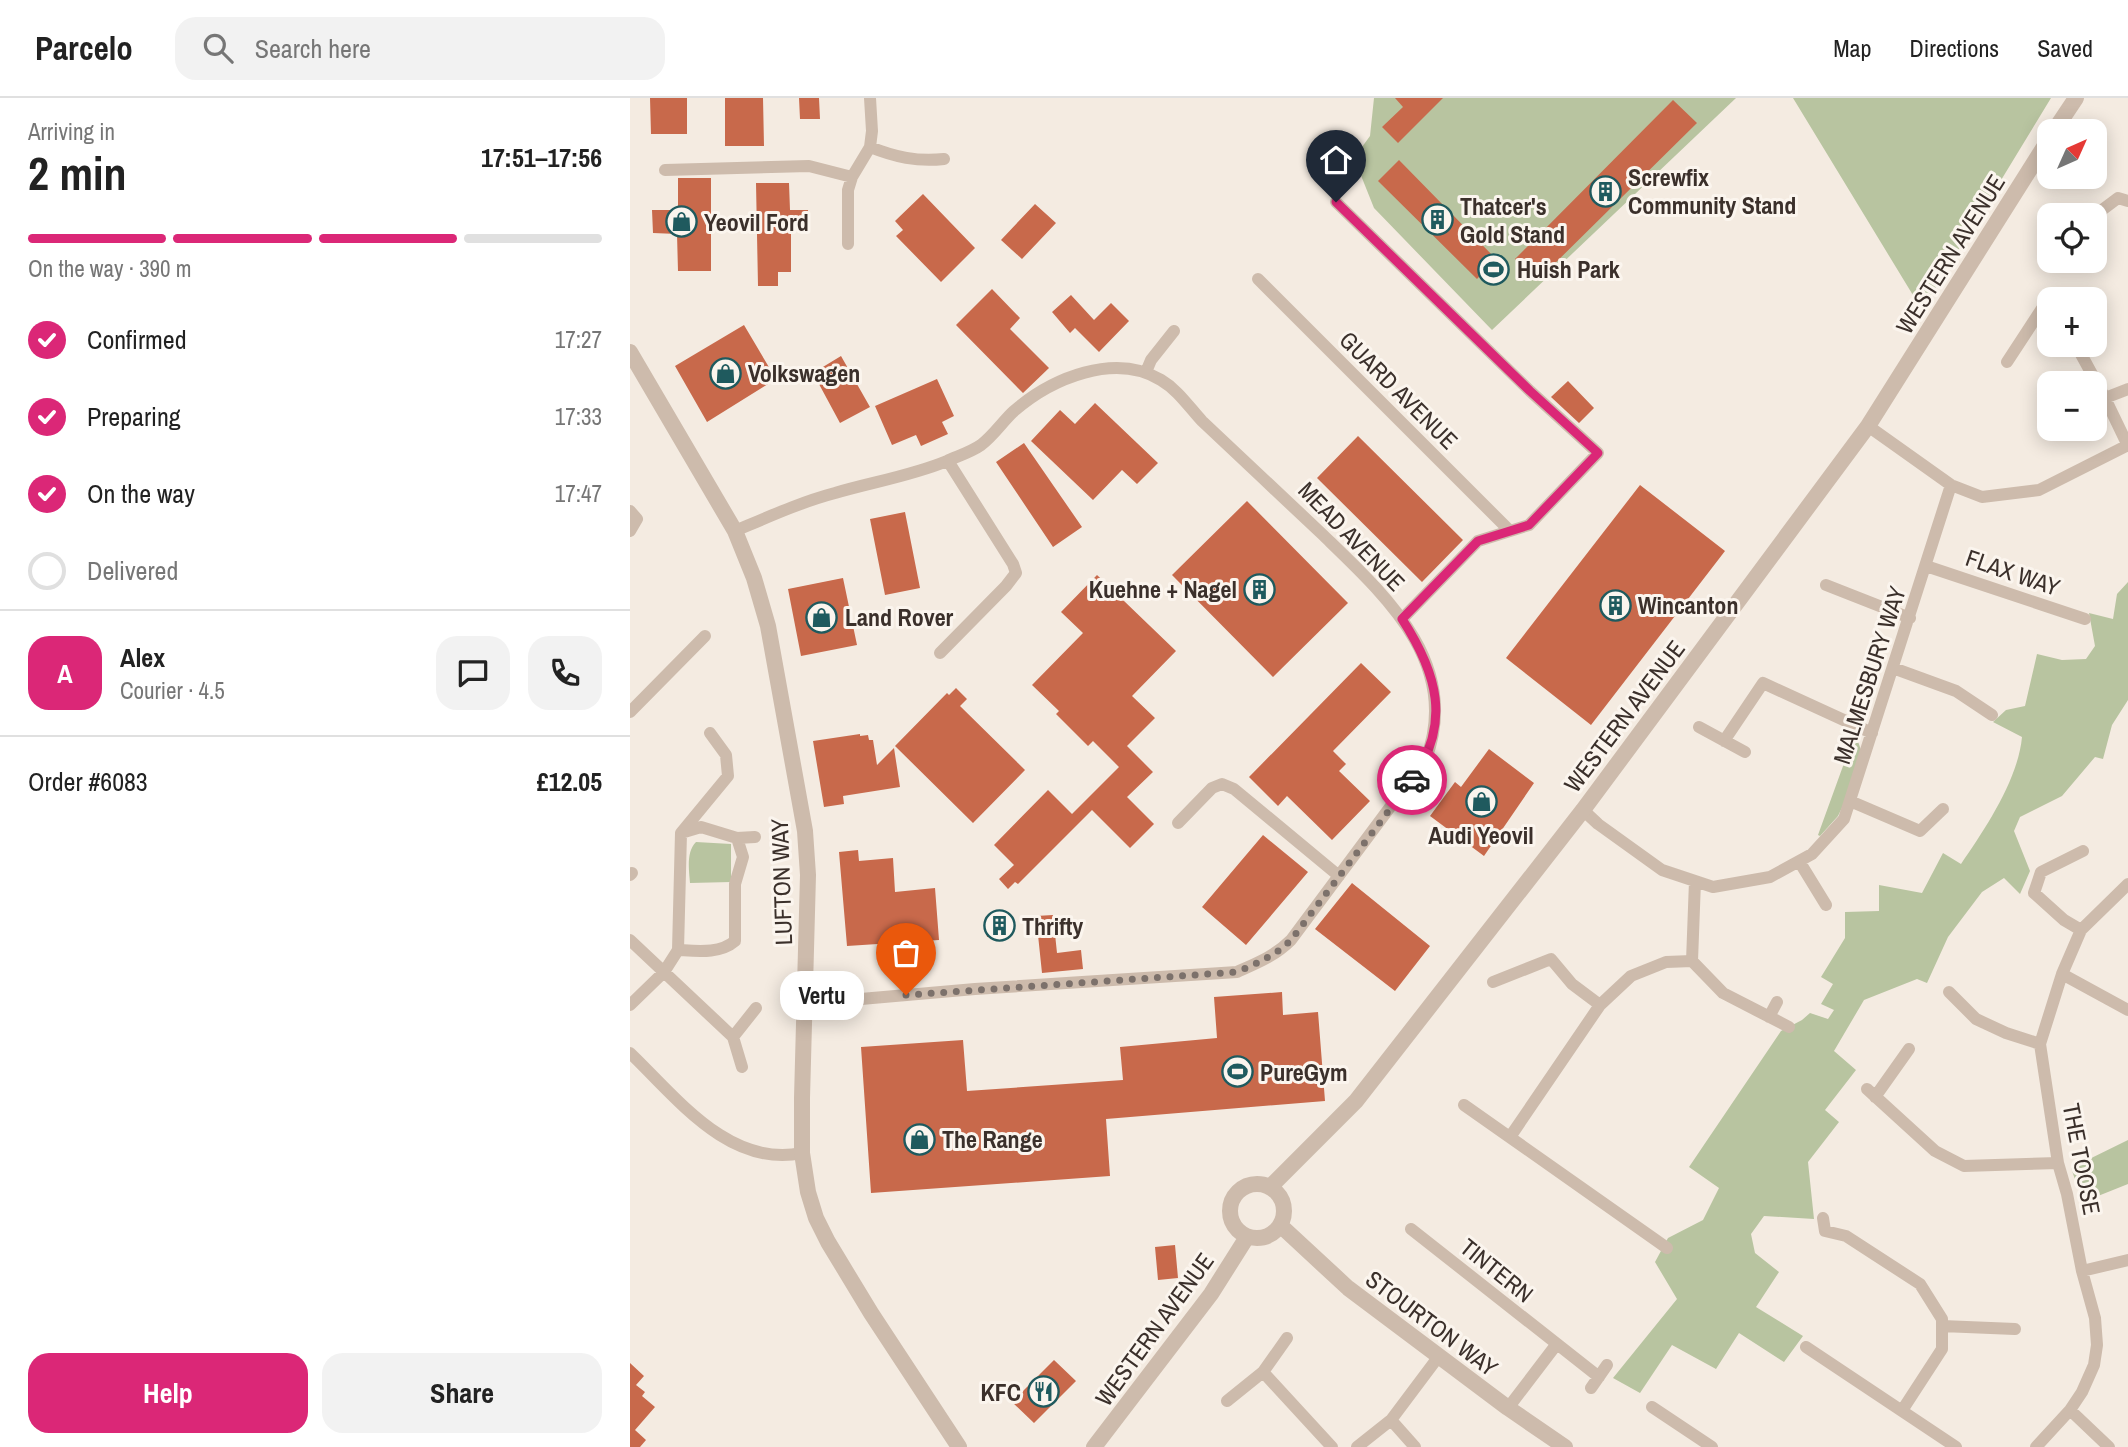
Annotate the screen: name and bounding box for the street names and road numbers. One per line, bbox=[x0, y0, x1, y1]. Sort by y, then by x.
street label: WESTERN AVENUE bbox=[1888, 168, 2012, 340]
street label: GUARD AVENUE bbox=[1333, 324, 1465, 456]
street label: MEAD AVENUE bbox=[1292, 474, 1412, 598]
street label: FLAX WAY bbox=[1962, 541, 2064, 603]
street label: MALMESBURY WAY bbox=[1825, 582, 1913, 768]
street label: WESTERN AVENUE bbox=[1556, 634, 1692, 798]
street label: LUFTON WAY bbox=[763, 818, 799, 946]
street label: THE TOOSE bbox=[2056, 1100, 2108, 1218]
street label: TINTERN bbox=[1454, 1231, 1540, 1309]
street label: WESTERN AVENUE bbox=[1087, 1246, 1221, 1412]
street label: STOURTON WAY bbox=[1359, 1263, 1505, 1383]

